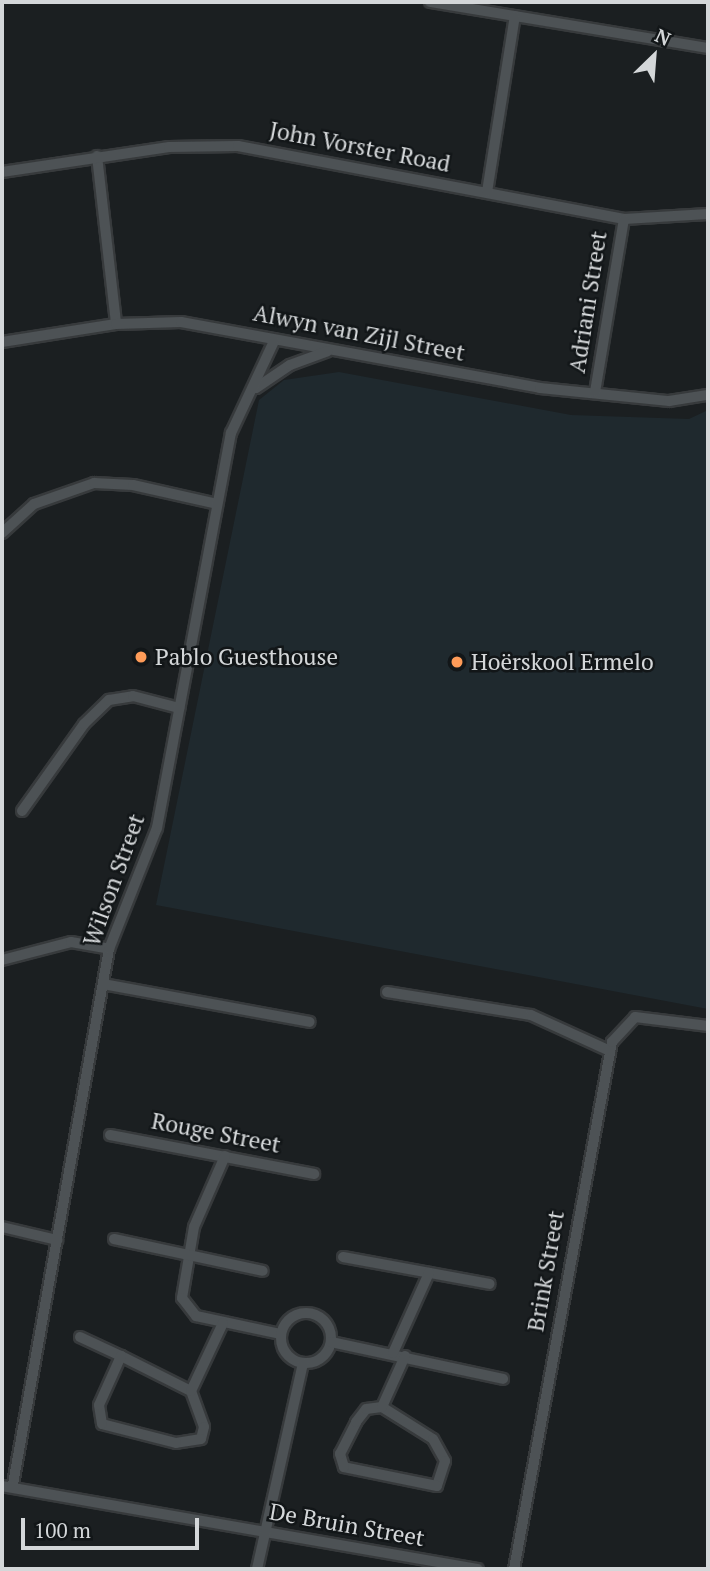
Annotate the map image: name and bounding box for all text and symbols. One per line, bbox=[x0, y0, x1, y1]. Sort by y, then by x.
north arrow bbox=[619, 21, 689, 91]
text: N bbox=[651, 22, 675, 51]
street label: John Vorster Road bbox=[267, 116, 453, 178]
street label: Adriani Street bbox=[563, 229, 613, 375]
street label: Alwyn van Zijl Street bbox=[251, 299, 467, 367]
place label: Pablo Guesthouse bbox=[155, 643, 338, 671]
place label: Hoërskool Ermelo bbox=[471, 648, 654, 676]
marker: Pablo Guesthouse bbox=[133, 649, 149, 665]
marker: Hoërskool Ermelo bbox=[449, 654, 465, 670]
street label: Wilson Street bbox=[77, 810, 151, 950]
street label: Rouge Street bbox=[149, 1107, 283, 1159]
street label: Brink Street bbox=[522, 1208, 570, 1334]
street label: De Bruin Street bbox=[267, 1498, 427, 1552]
scale bar bbox=[24, 1504, 203, 1548]
text: 100 m bbox=[34, 1516, 91, 1544]

